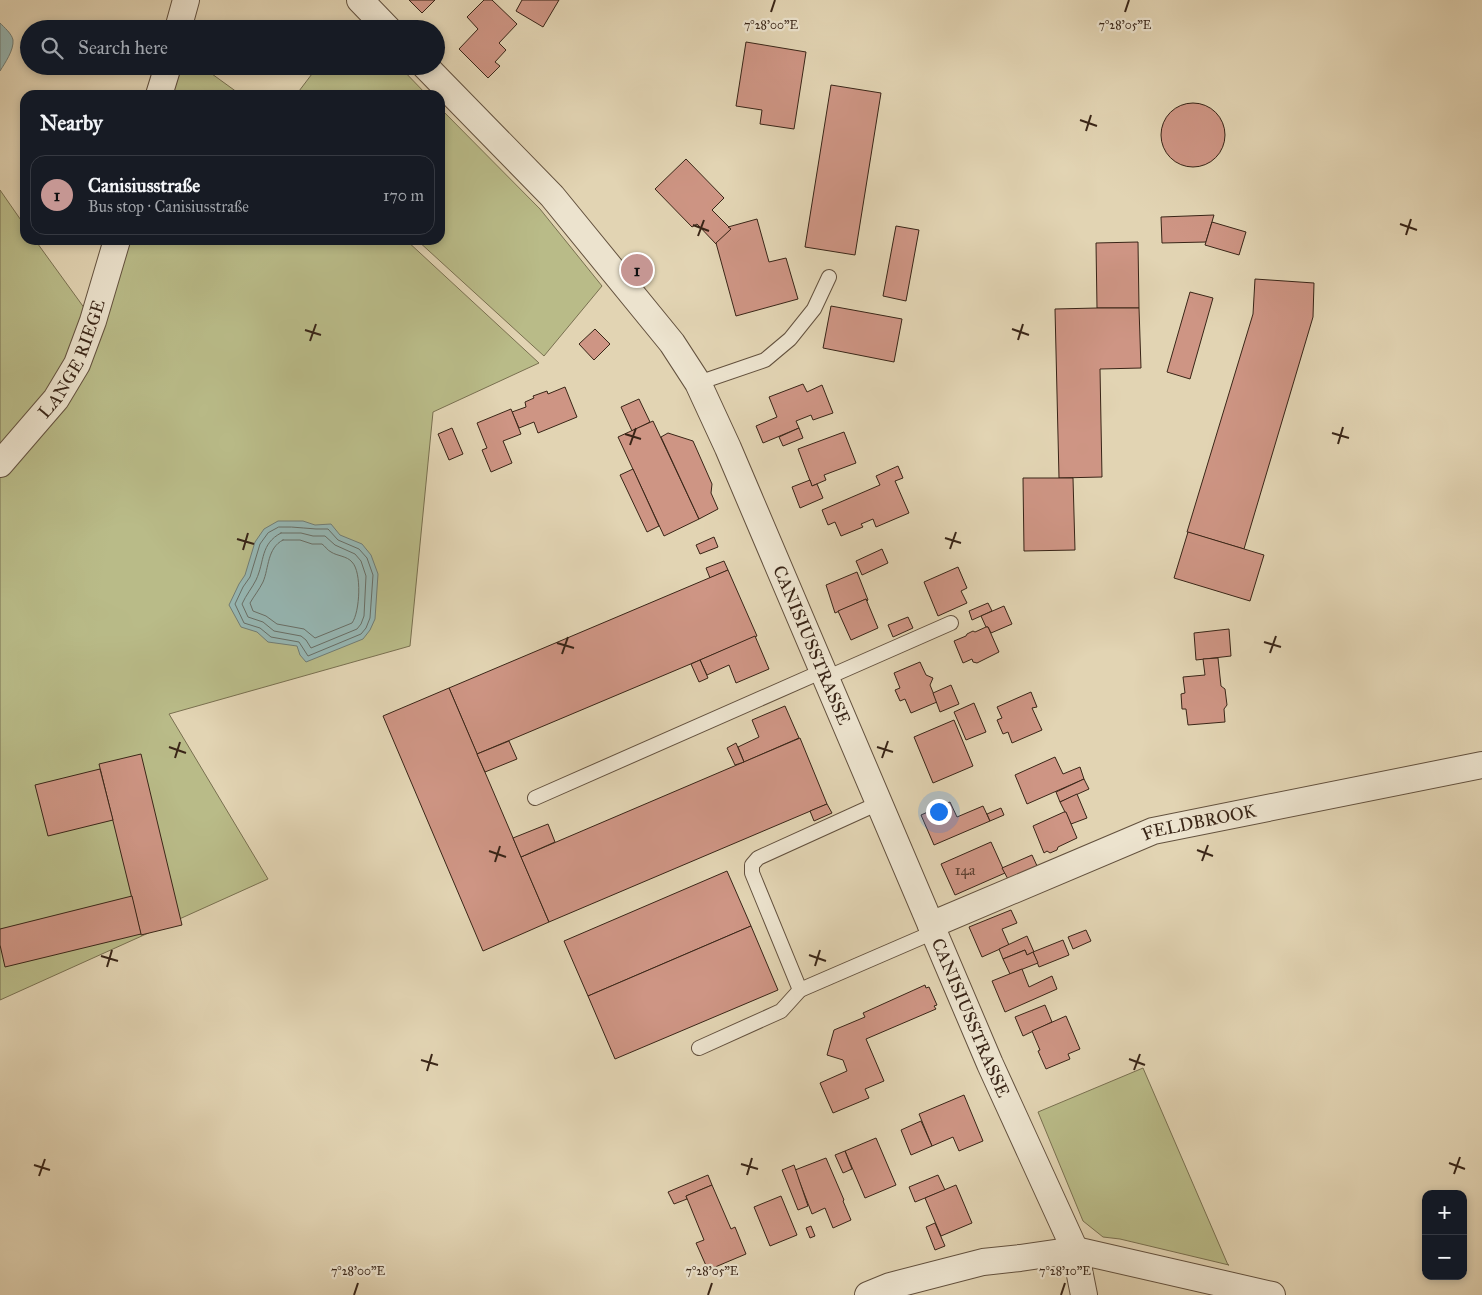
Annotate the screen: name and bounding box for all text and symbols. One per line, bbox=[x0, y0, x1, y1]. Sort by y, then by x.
text: 7°28'00"E bbox=[744, 18, 798, 32]
text: 7°28'05"E bbox=[1099, 18, 1152, 32]
search box bbox=[20, 20, 445, 75]
icon: search bbox=[38, 34, 66, 62]
text: Search here bbox=[78, 36, 168, 59]
text: Nearby bbox=[40, 110, 103, 136]
text: Canisiusstraße bbox=[88, 174, 200, 197]
text: 1 bbox=[54, 186, 60, 205]
text: 170 m bbox=[383, 186, 424, 205]
text: Bus stop · Canisiusstraße bbox=[88, 197, 249, 216]
pin: 1 bbox=[621, 251, 653, 289]
street label: LANGE RIEGE bbox=[33, 297, 110, 423]
street label: CANISIUSSTRASSE bbox=[768, 562, 855, 728]
your location bbox=[926, 799, 952, 825]
street label: FELDBROOK bbox=[1138, 799, 1259, 845]
house number: 14a bbox=[955, 861, 976, 879]
street label: CANISIUSSTRASSE bbox=[927, 935, 1015, 1101]
map controls bbox=[1422, 1190, 1467, 1280]
button: + bbox=[1422, 1190, 1467, 1235]
button: − bbox=[1422, 1235, 1467, 1280]
text: 7°28'00"E bbox=[331, 1264, 385, 1278]
text: 7°28'05"E bbox=[686, 1264, 739, 1278]
text: 7°28'10"E bbox=[1039, 1264, 1091, 1278]

